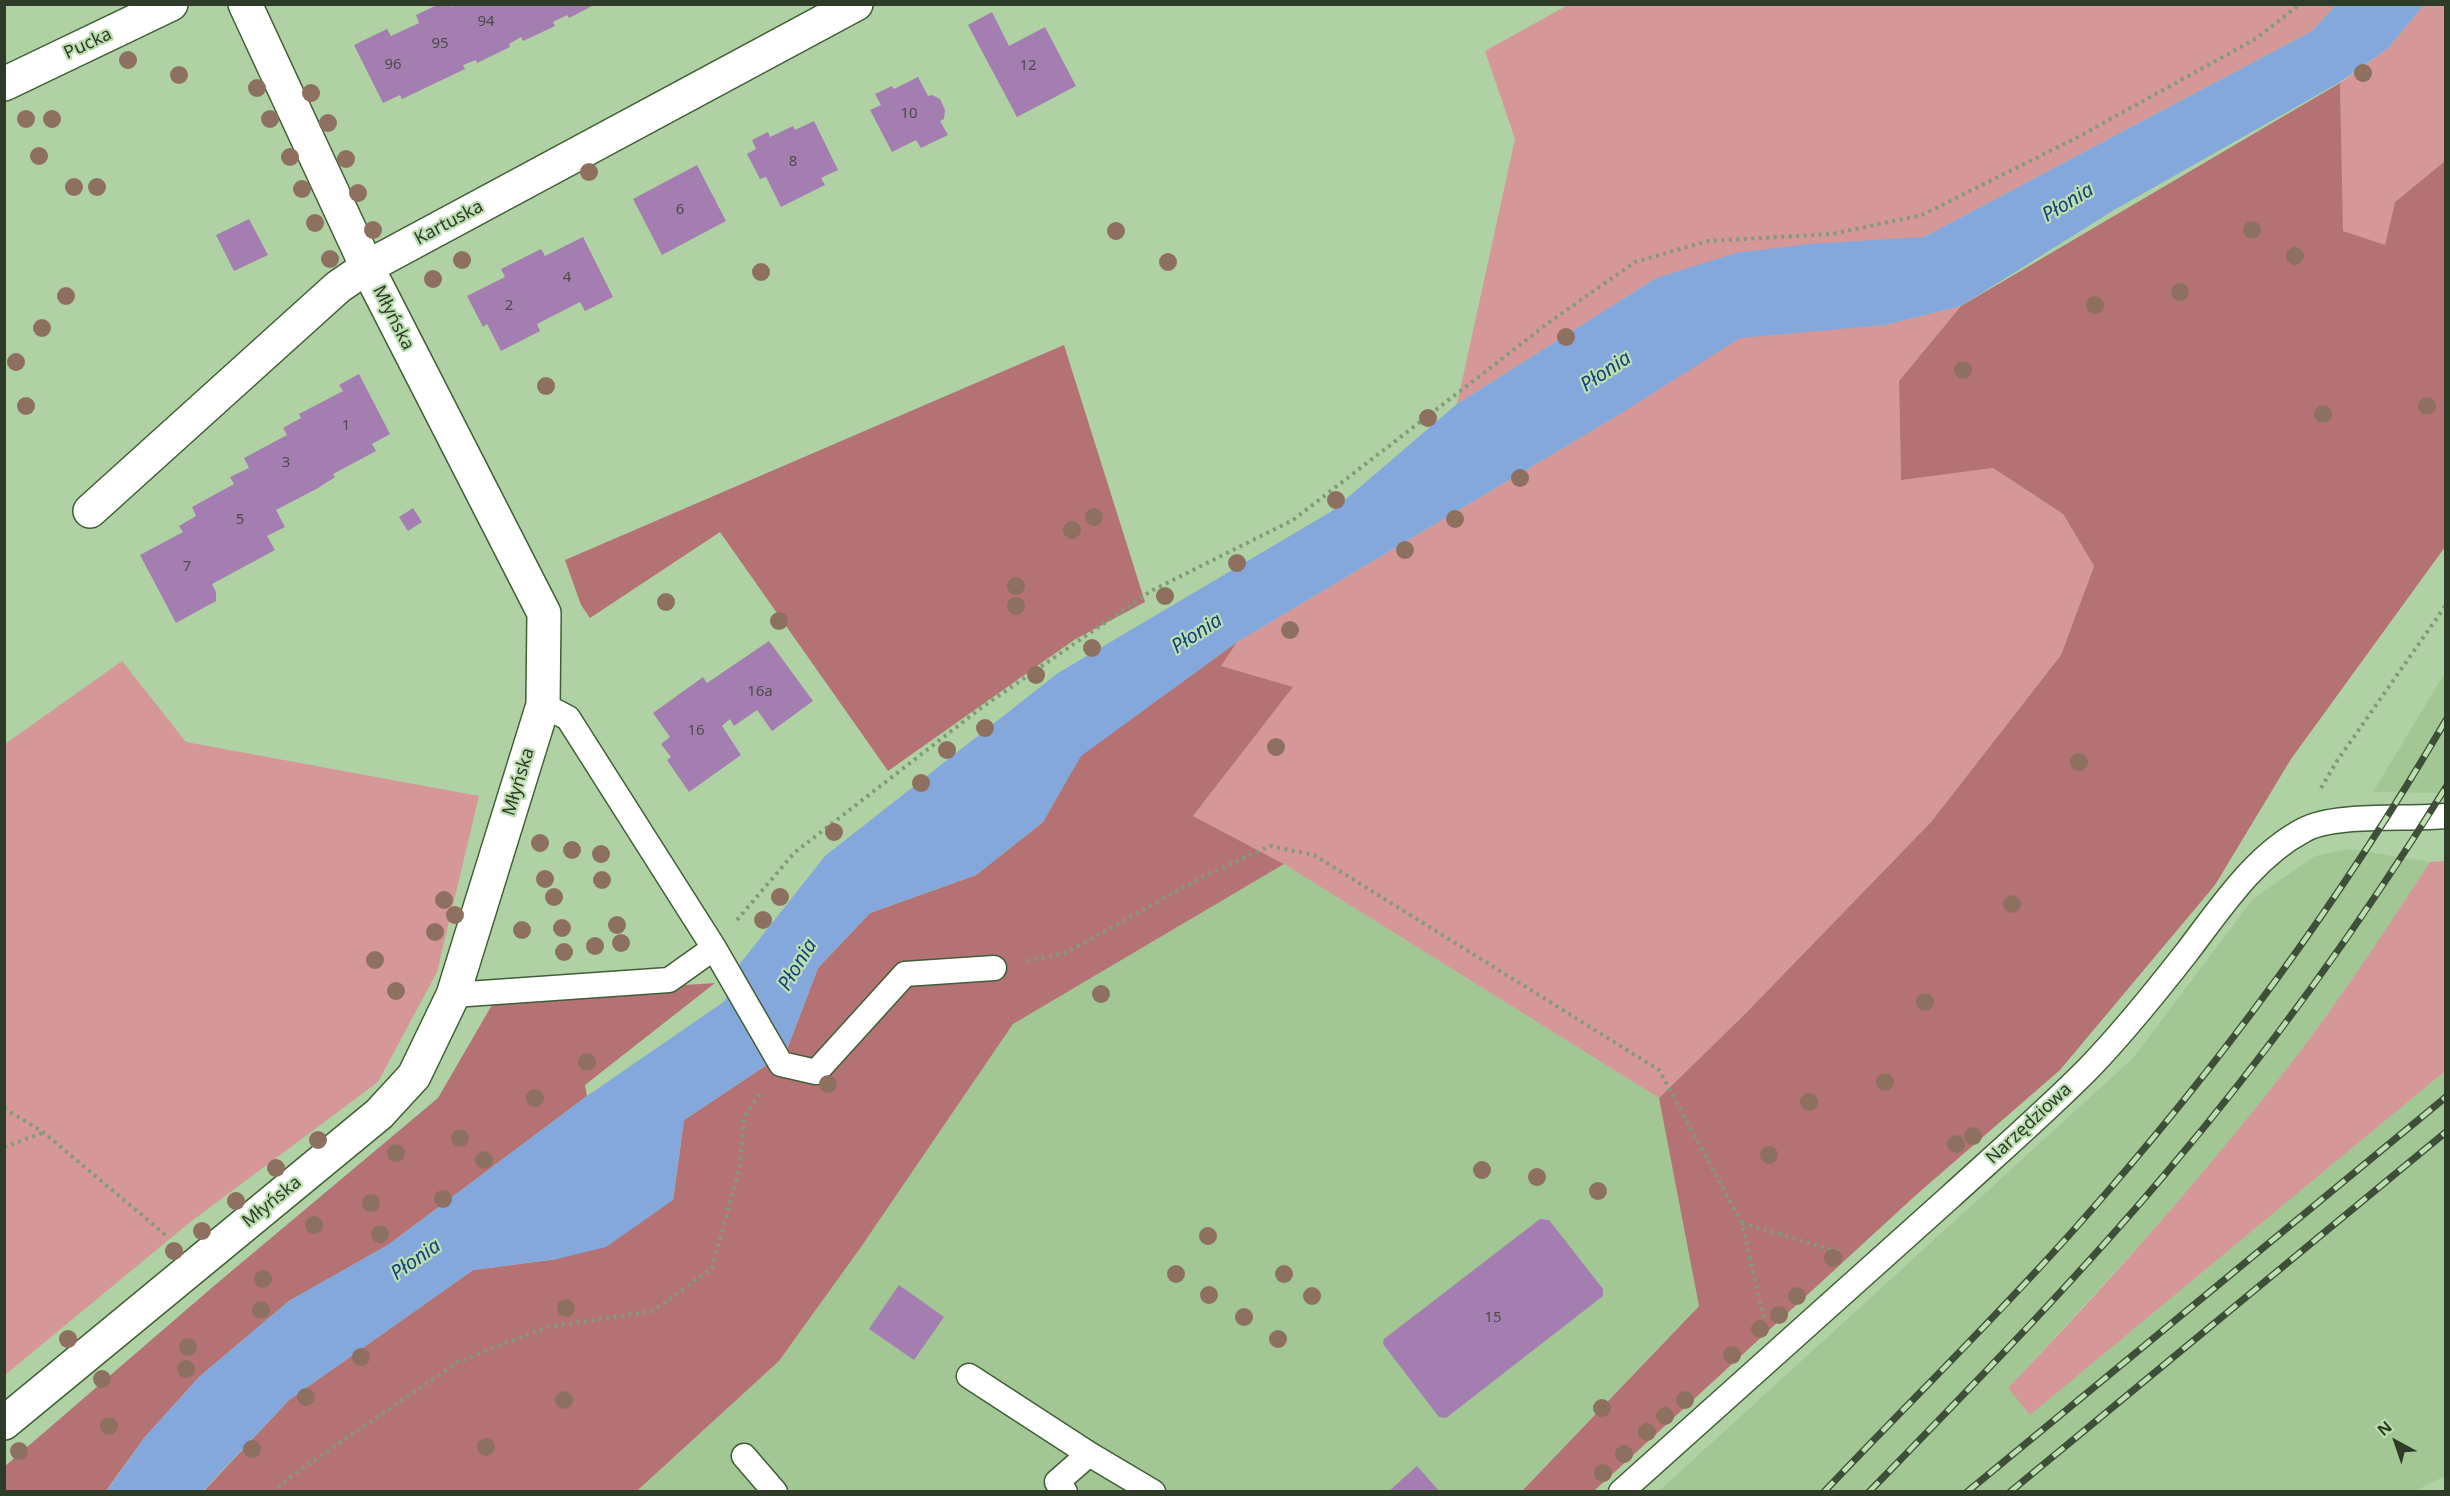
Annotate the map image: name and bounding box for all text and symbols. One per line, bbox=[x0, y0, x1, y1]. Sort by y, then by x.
house number: 94 bbox=[477, 13, 495, 31]
street label: Pucka bbox=[61, 24, 115, 64]
house number: 95 bbox=[431, 35, 449, 53]
house number: 96 bbox=[384, 56, 402, 74]
house number: 12 bbox=[1019, 57, 1037, 75]
house number: 10 bbox=[900, 105, 918, 123]
house number: 8 bbox=[789, 153, 797, 171]
water label: Płonia bbox=[2038, 178, 2098, 228]
street label: Kartuska bbox=[411, 196, 487, 250]
house number: 6 bbox=[676, 201, 684, 219]
house number: 4 bbox=[563, 269, 571, 287]
street label: Młyńska bbox=[368, 282, 418, 354]
house number: 2 bbox=[505, 297, 513, 315]
water label: Płonia bbox=[1576, 346, 1636, 398]
house number: 1 bbox=[342, 417, 350, 435]
house number: 3 bbox=[282, 454, 290, 472]
house number: 5 bbox=[236, 511, 244, 529]
house number: 7 bbox=[183, 558, 191, 576]
water label: Płonia bbox=[1167, 609, 1227, 659]
house number: 16a bbox=[747, 683, 773, 701]
house number: 16 bbox=[687, 722, 705, 740]
street label: Młyńska bbox=[498, 746, 540, 818]
water label: Płonia bbox=[773, 935, 823, 995]
street label: Narzędziowa bbox=[1982, 1079, 2076, 1169]
street label: Młyńska bbox=[238, 1172, 306, 1232]
water label: Płonia bbox=[386, 1234, 446, 1286]
house number: 15 bbox=[1484, 1309, 1502, 1327]
north arrow bbox=[2366, 1412, 2426, 1472]
text: N bbox=[2372, 1416, 2396, 1441]

